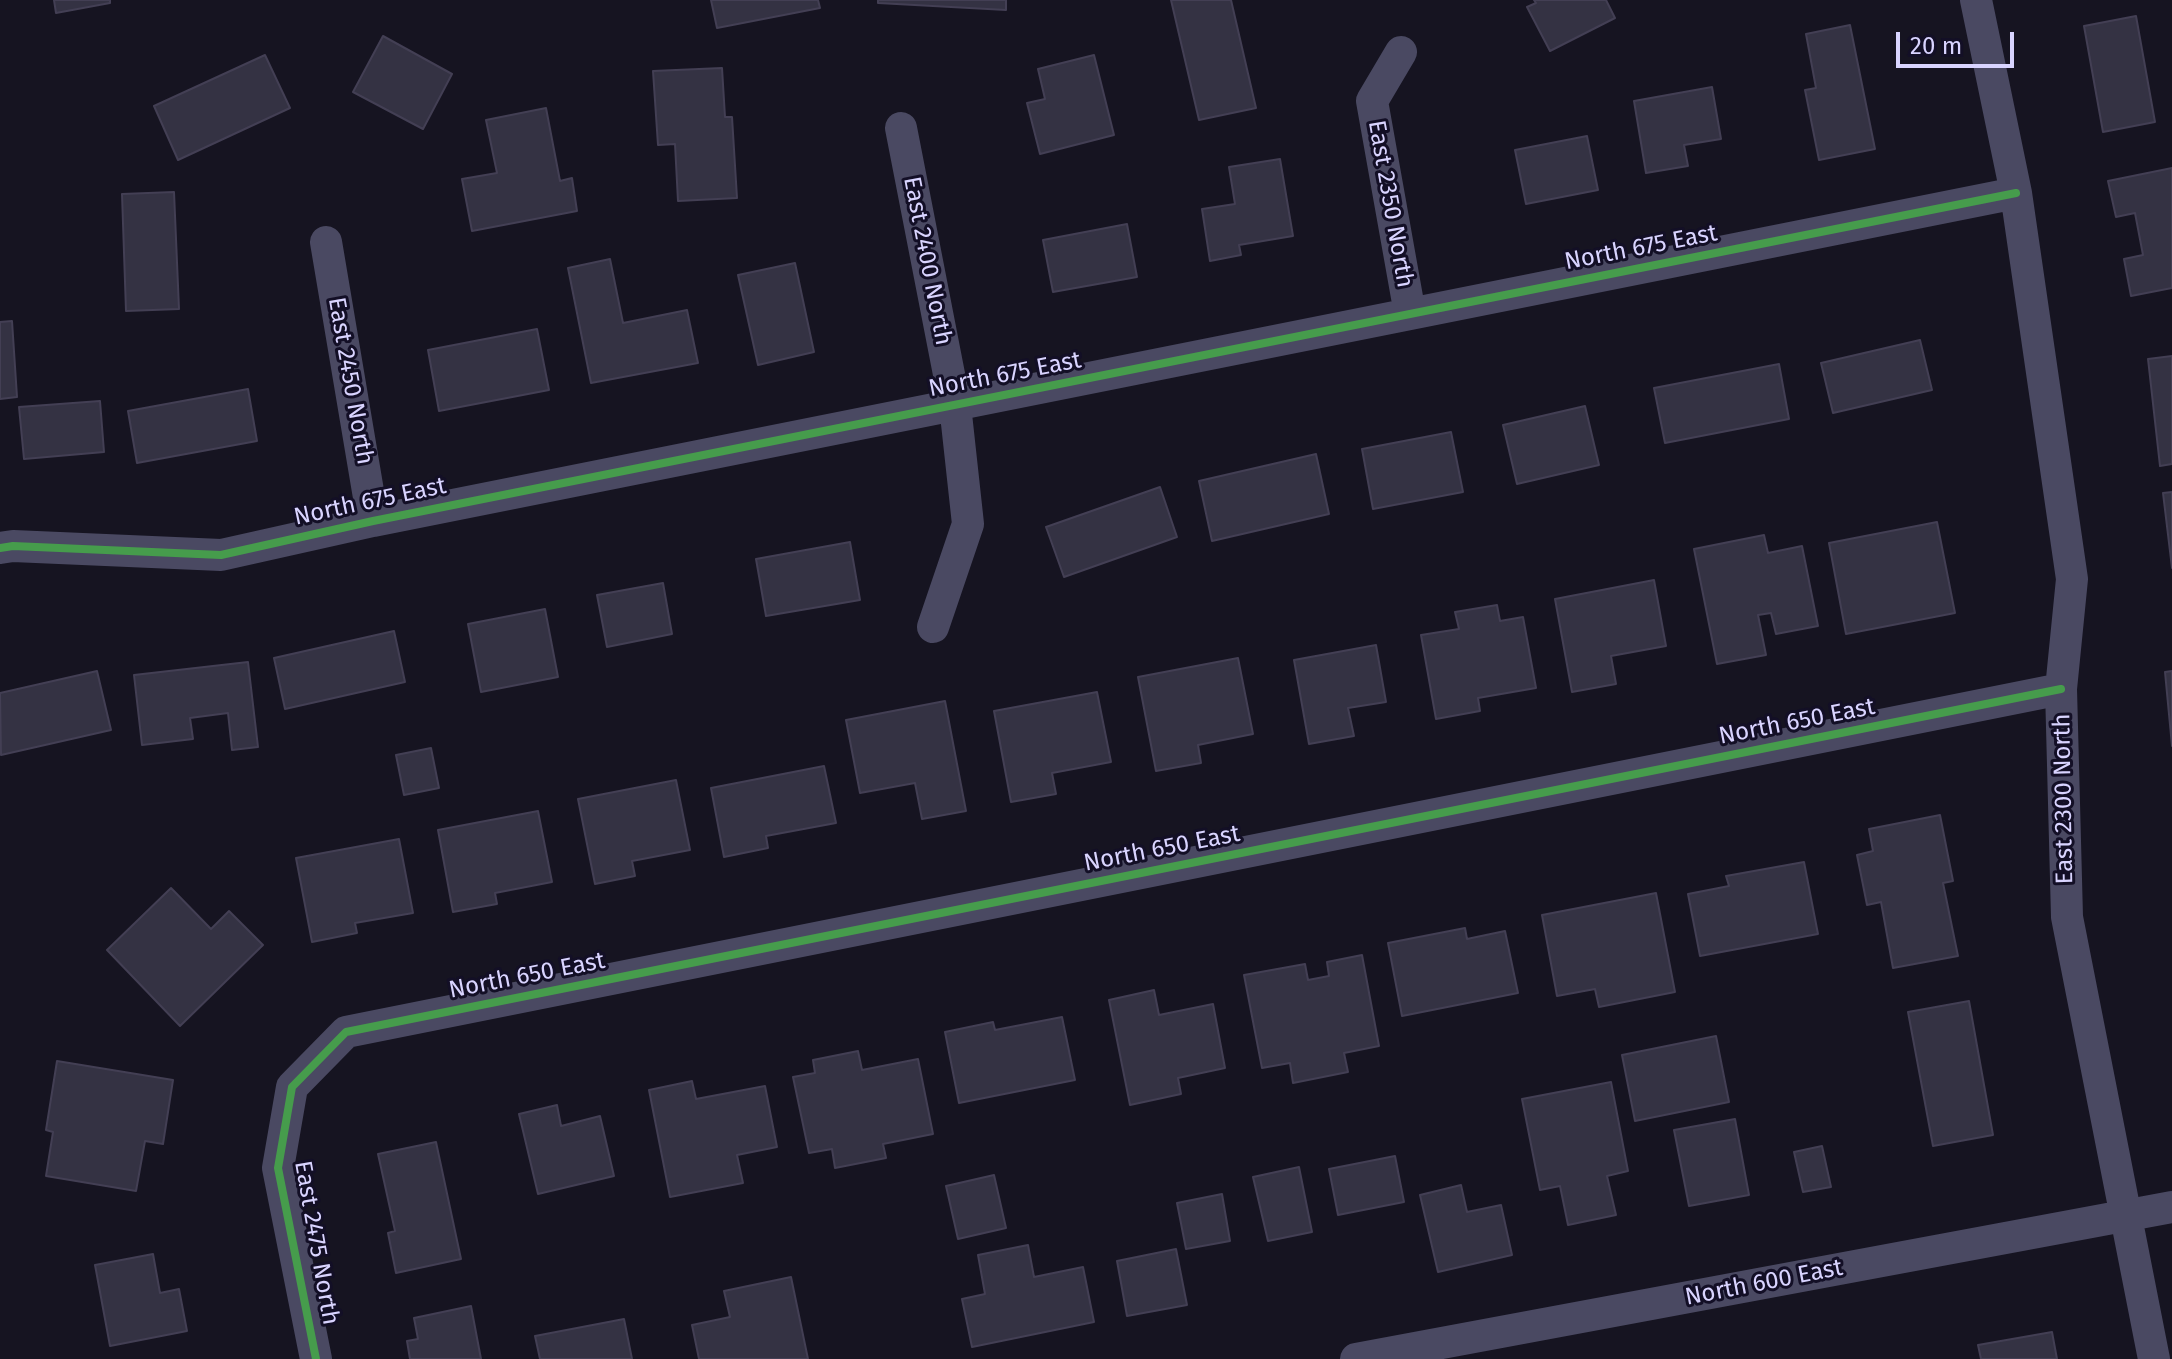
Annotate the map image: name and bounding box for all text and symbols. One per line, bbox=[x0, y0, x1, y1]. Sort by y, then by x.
scale bar bbox=[1900, 16, 2018, 66]
text: 20 m bbox=[1910, 32, 1962, 60]
street label: East 2350 North bbox=[1361, 118, 1419, 290]
street label: East 2400 North bbox=[897, 174, 957, 348]
street label: North 675 East bbox=[1562, 219, 1720, 277]
street label: East 2450 North bbox=[321, 295, 379, 467]
street label: North 675 East bbox=[926, 346, 1084, 404]
street label: North 675 East bbox=[291, 472, 449, 532]
street label: North 650 East bbox=[1716, 693, 1878, 751]
street label: East 2300 North bbox=[2048, 713, 2080, 885]
street label: North 650 East bbox=[1081, 820, 1243, 878]
street label: North 650 East bbox=[446, 947, 608, 1005]
street label: East 2475 North bbox=[287, 1159, 345, 1327]
street label: North 600 East bbox=[1683, 1254, 1845, 1312]

